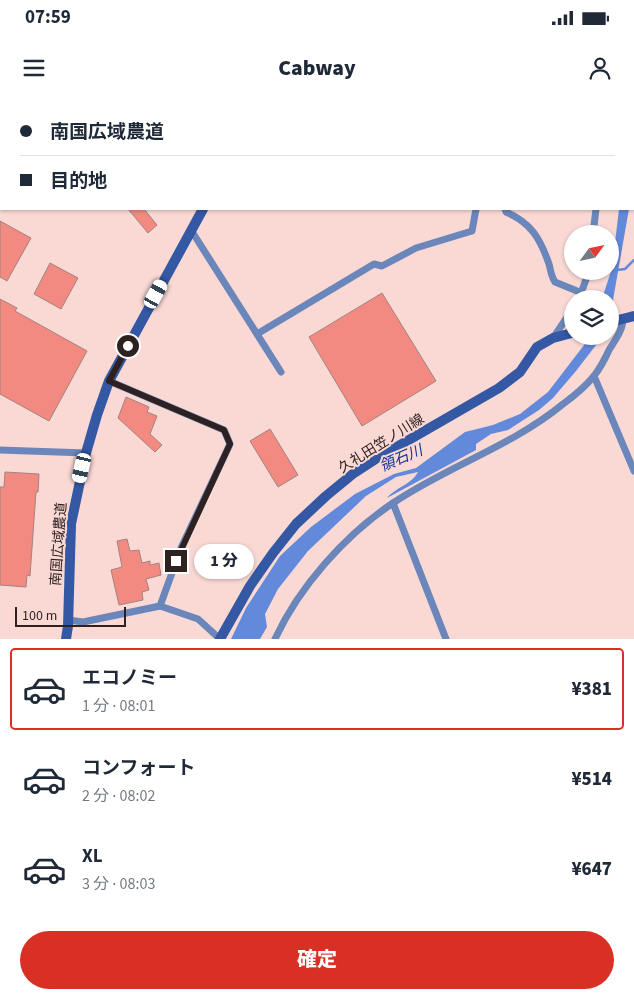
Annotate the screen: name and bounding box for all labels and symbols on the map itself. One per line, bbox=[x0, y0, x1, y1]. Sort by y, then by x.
north arrow bbox=[564, 225, 619, 280]
car bbox=[142, 277, 169, 311]
route start bbox=[117, 335, 139, 357]
street label: 久礼田笠ノ川線 bbox=[335, 409, 428, 478]
water label: 領石川 bbox=[376, 439, 428, 477]
car bbox=[71, 452, 92, 484]
street label: 南国広域農道 bbox=[46, 501, 72, 587]
callout: 1 分 bbox=[194, 544, 254, 578]
route end bbox=[165, 550, 187, 572]
scale bar bbox=[15, 604, 126, 627]

